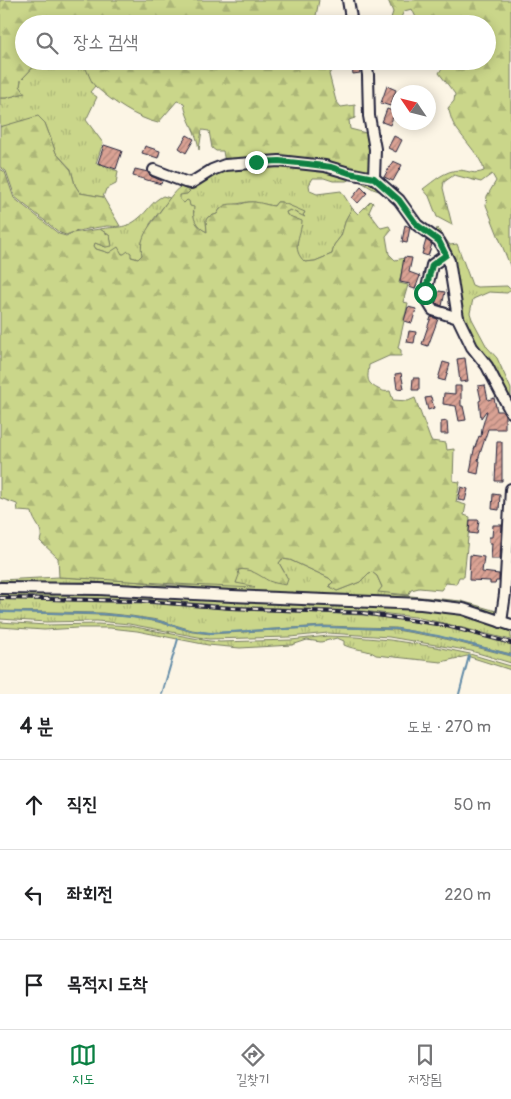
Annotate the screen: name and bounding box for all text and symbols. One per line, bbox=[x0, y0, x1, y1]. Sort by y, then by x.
search box bbox=[15, 15, 496, 70]
icon: search bbox=[33, 29, 61, 57]
text: 장소 검색 bbox=[73, 30, 138, 54]
north arrow bbox=[391, 85, 436, 130]
route end bbox=[245, 151, 268, 174]
route start bbox=[414, 282, 437, 305]
text: 4 분 bbox=[20, 713, 54, 740]
text: 도보 · 270 m bbox=[407, 717, 491, 737]
icon: ahead bbox=[20, 791, 48, 819]
text: 직진 bbox=[67, 792, 98, 816]
text: 50 m bbox=[454, 795, 491, 815]
icon: left bbox=[20, 881, 48, 909]
text: 좌회전 bbox=[67, 882, 113, 906]
text: 220 m bbox=[445, 885, 491, 905]
icon: arrive bbox=[20, 971, 48, 999]
text: 목적지 도착 bbox=[67, 972, 148, 996]
tab: 지도 bbox=[69, 1041, 97, 1089]
tab: 길찾기 bbox=[236, 1041, 270, 1089]
tab: 저장됨 bbox=[408, 1041, 442, 1089]

